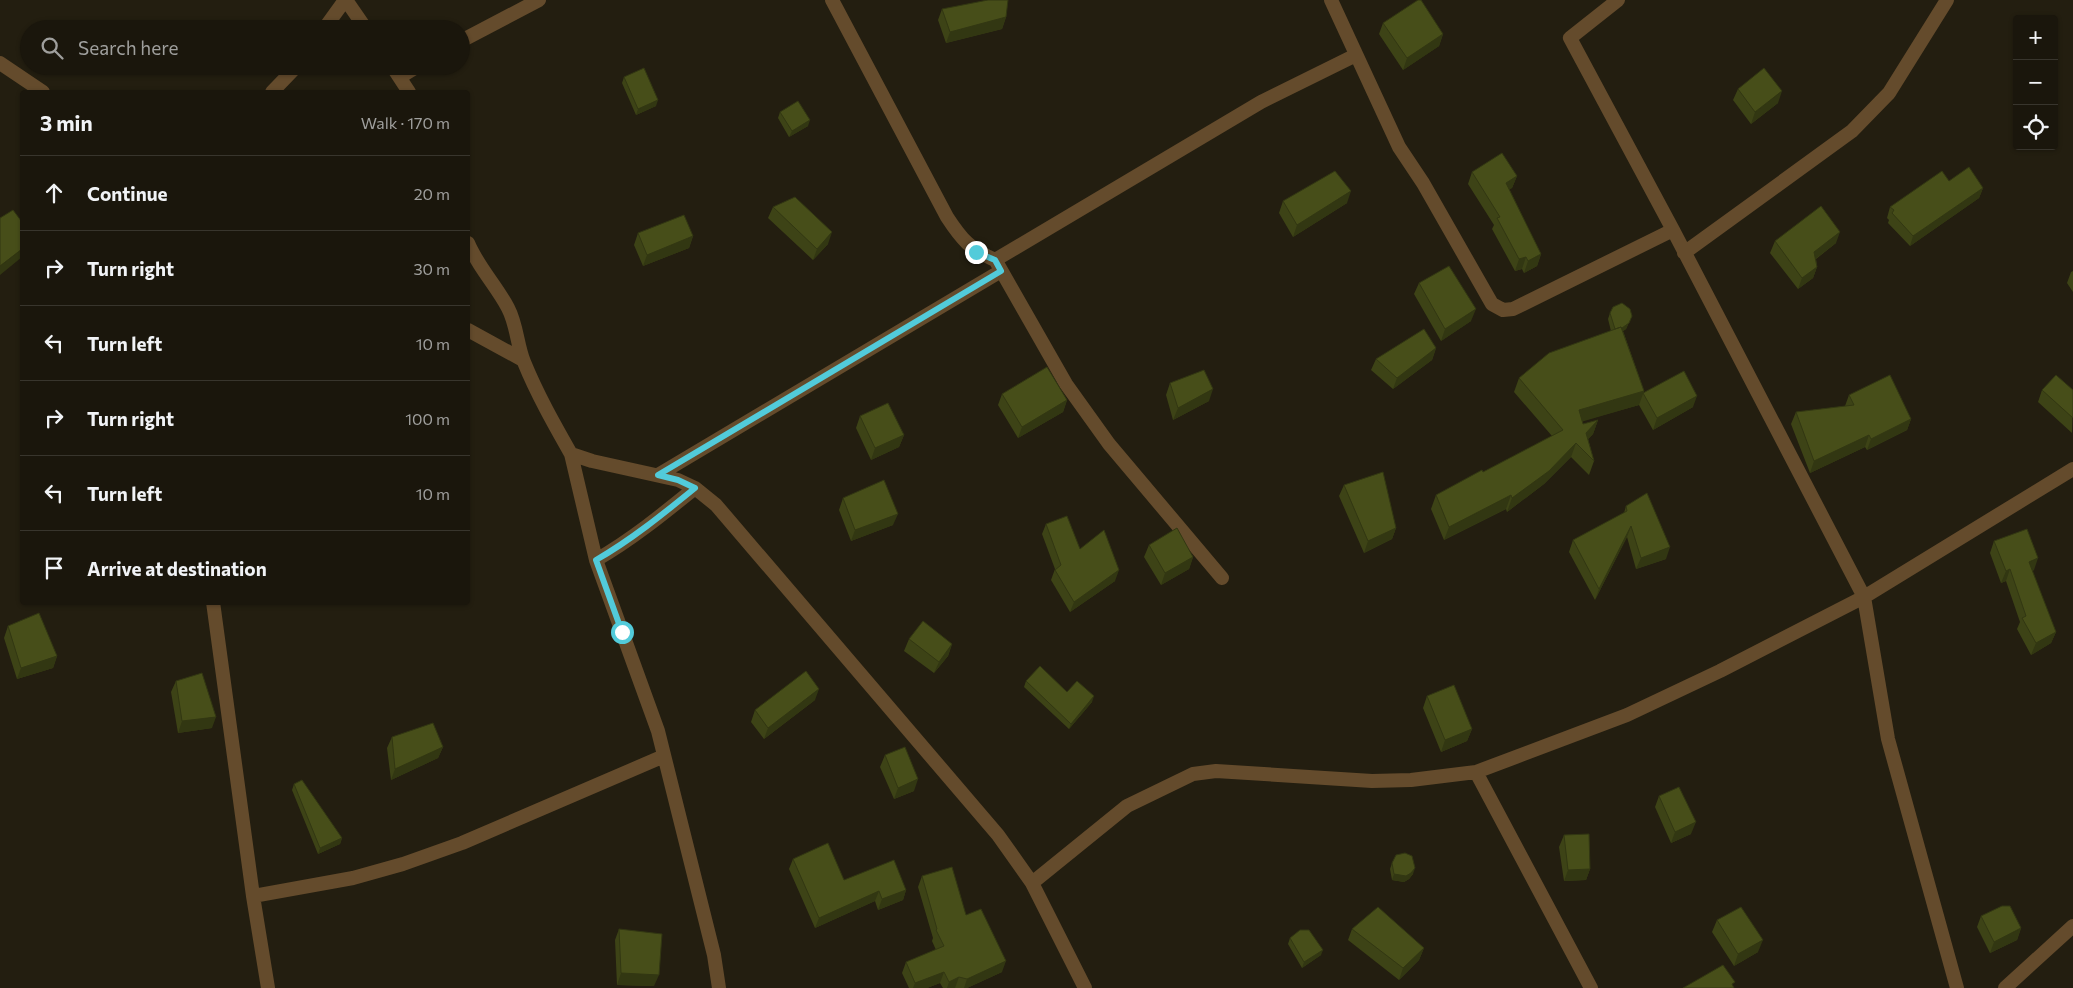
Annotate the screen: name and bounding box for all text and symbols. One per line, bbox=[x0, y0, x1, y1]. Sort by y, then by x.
map controls bbox=[2013, 15, 2058, 150]
button: + bbox=[2013, 15, 2058, 60]
search box bbox=[20, 20, 470, 75]
icon: search bbox=[38, 34, 66, 62]
text: Search here bbox=[78, 36, 178, 59]
button: − bbox=[2013, 60, 2058, 105]
button: locate bbox=[2013, 105, 2058, 150]
text: 3 min bbox=[40, 110, 93, 135]
text: Walk · 170 m bbox=[361, 113, 450, 132]
icon: ahead bbox=[40, 179, 68, 207]
text: Continue bbox=[87, 182, 167, 205]
text: 20 m bbox=[414, 184, 450, 203]
route end bbox=[965, 241, 988, 264]
icon: right bbox=[40, 254, 68, 282]
text: Turn right bbox=[87, 257, 174, 280]
text: 30 m bbox=[413, 259, 450, 278]
icon: left bbox=[40, 329, 68, 357]
text: Turn left bbox=[87, 332, 162, 355]
text: 10 m bbox=[416, 334, 450, 353]
icon: right bbox=[40, 404, 68, 432]
text: Turn right bbox=[87, 407, 174, 430]
text: 100 m bbox=[405, 409, 450, 428]
icon: left bbox=[40, 479, 68, 507]
text: Turn left bbox=[87, 482, 162, 505]
text: 10 m bbox=[416, 484, 450, 503]
icon: arrive bbox=[40, 554, 68, 582]
text: Arrive at destination bbox=[87, 557, 267, 580]
route start bbox=[611, 621, 634, 644]

